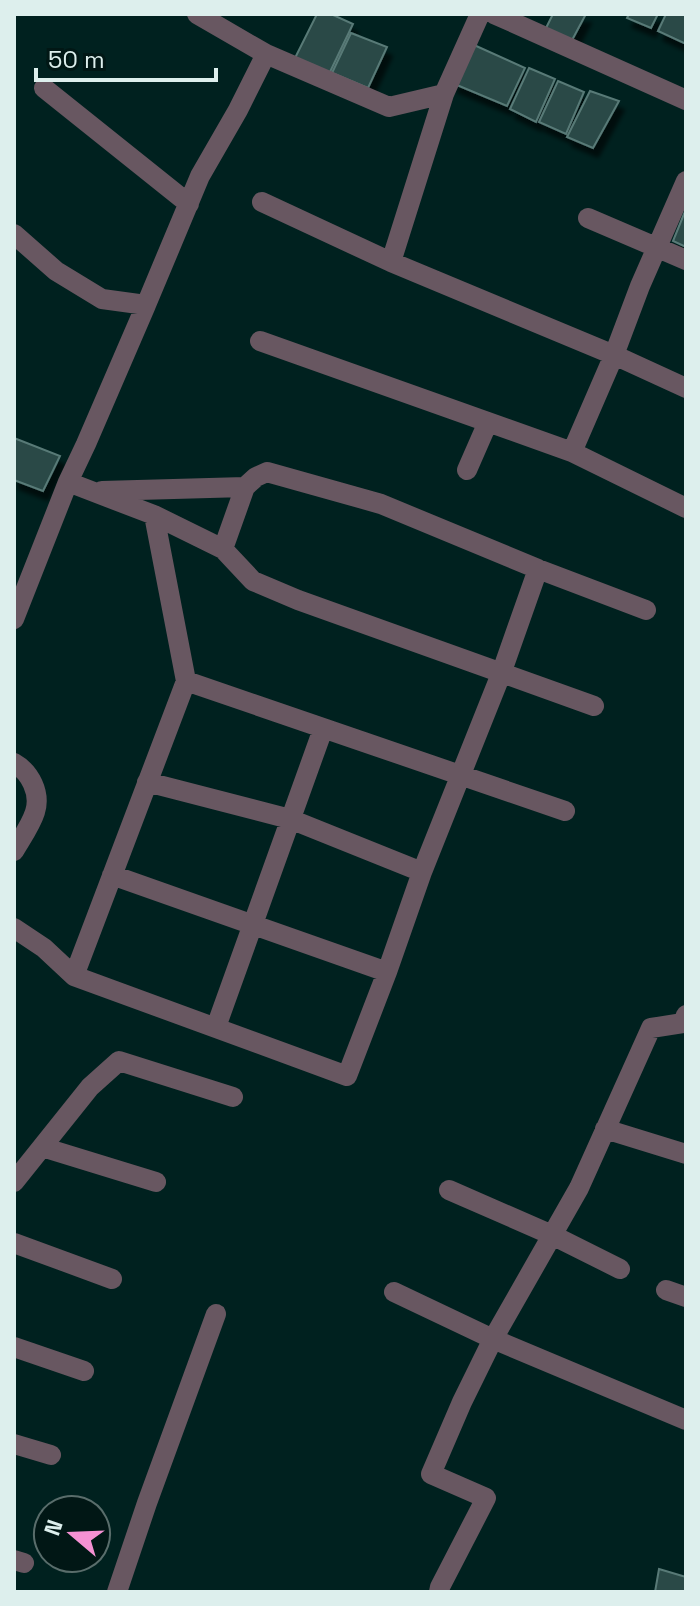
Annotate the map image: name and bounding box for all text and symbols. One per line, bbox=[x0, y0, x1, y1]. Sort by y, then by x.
scale bar bbox=[36, 32, 216, 82]
text: 50 m bbox=[48, 44, 105, 75]
north arrow bbox=[32, 1494, 112, 1574]
text: N bbox=[37, 1516, 69, 1539]

